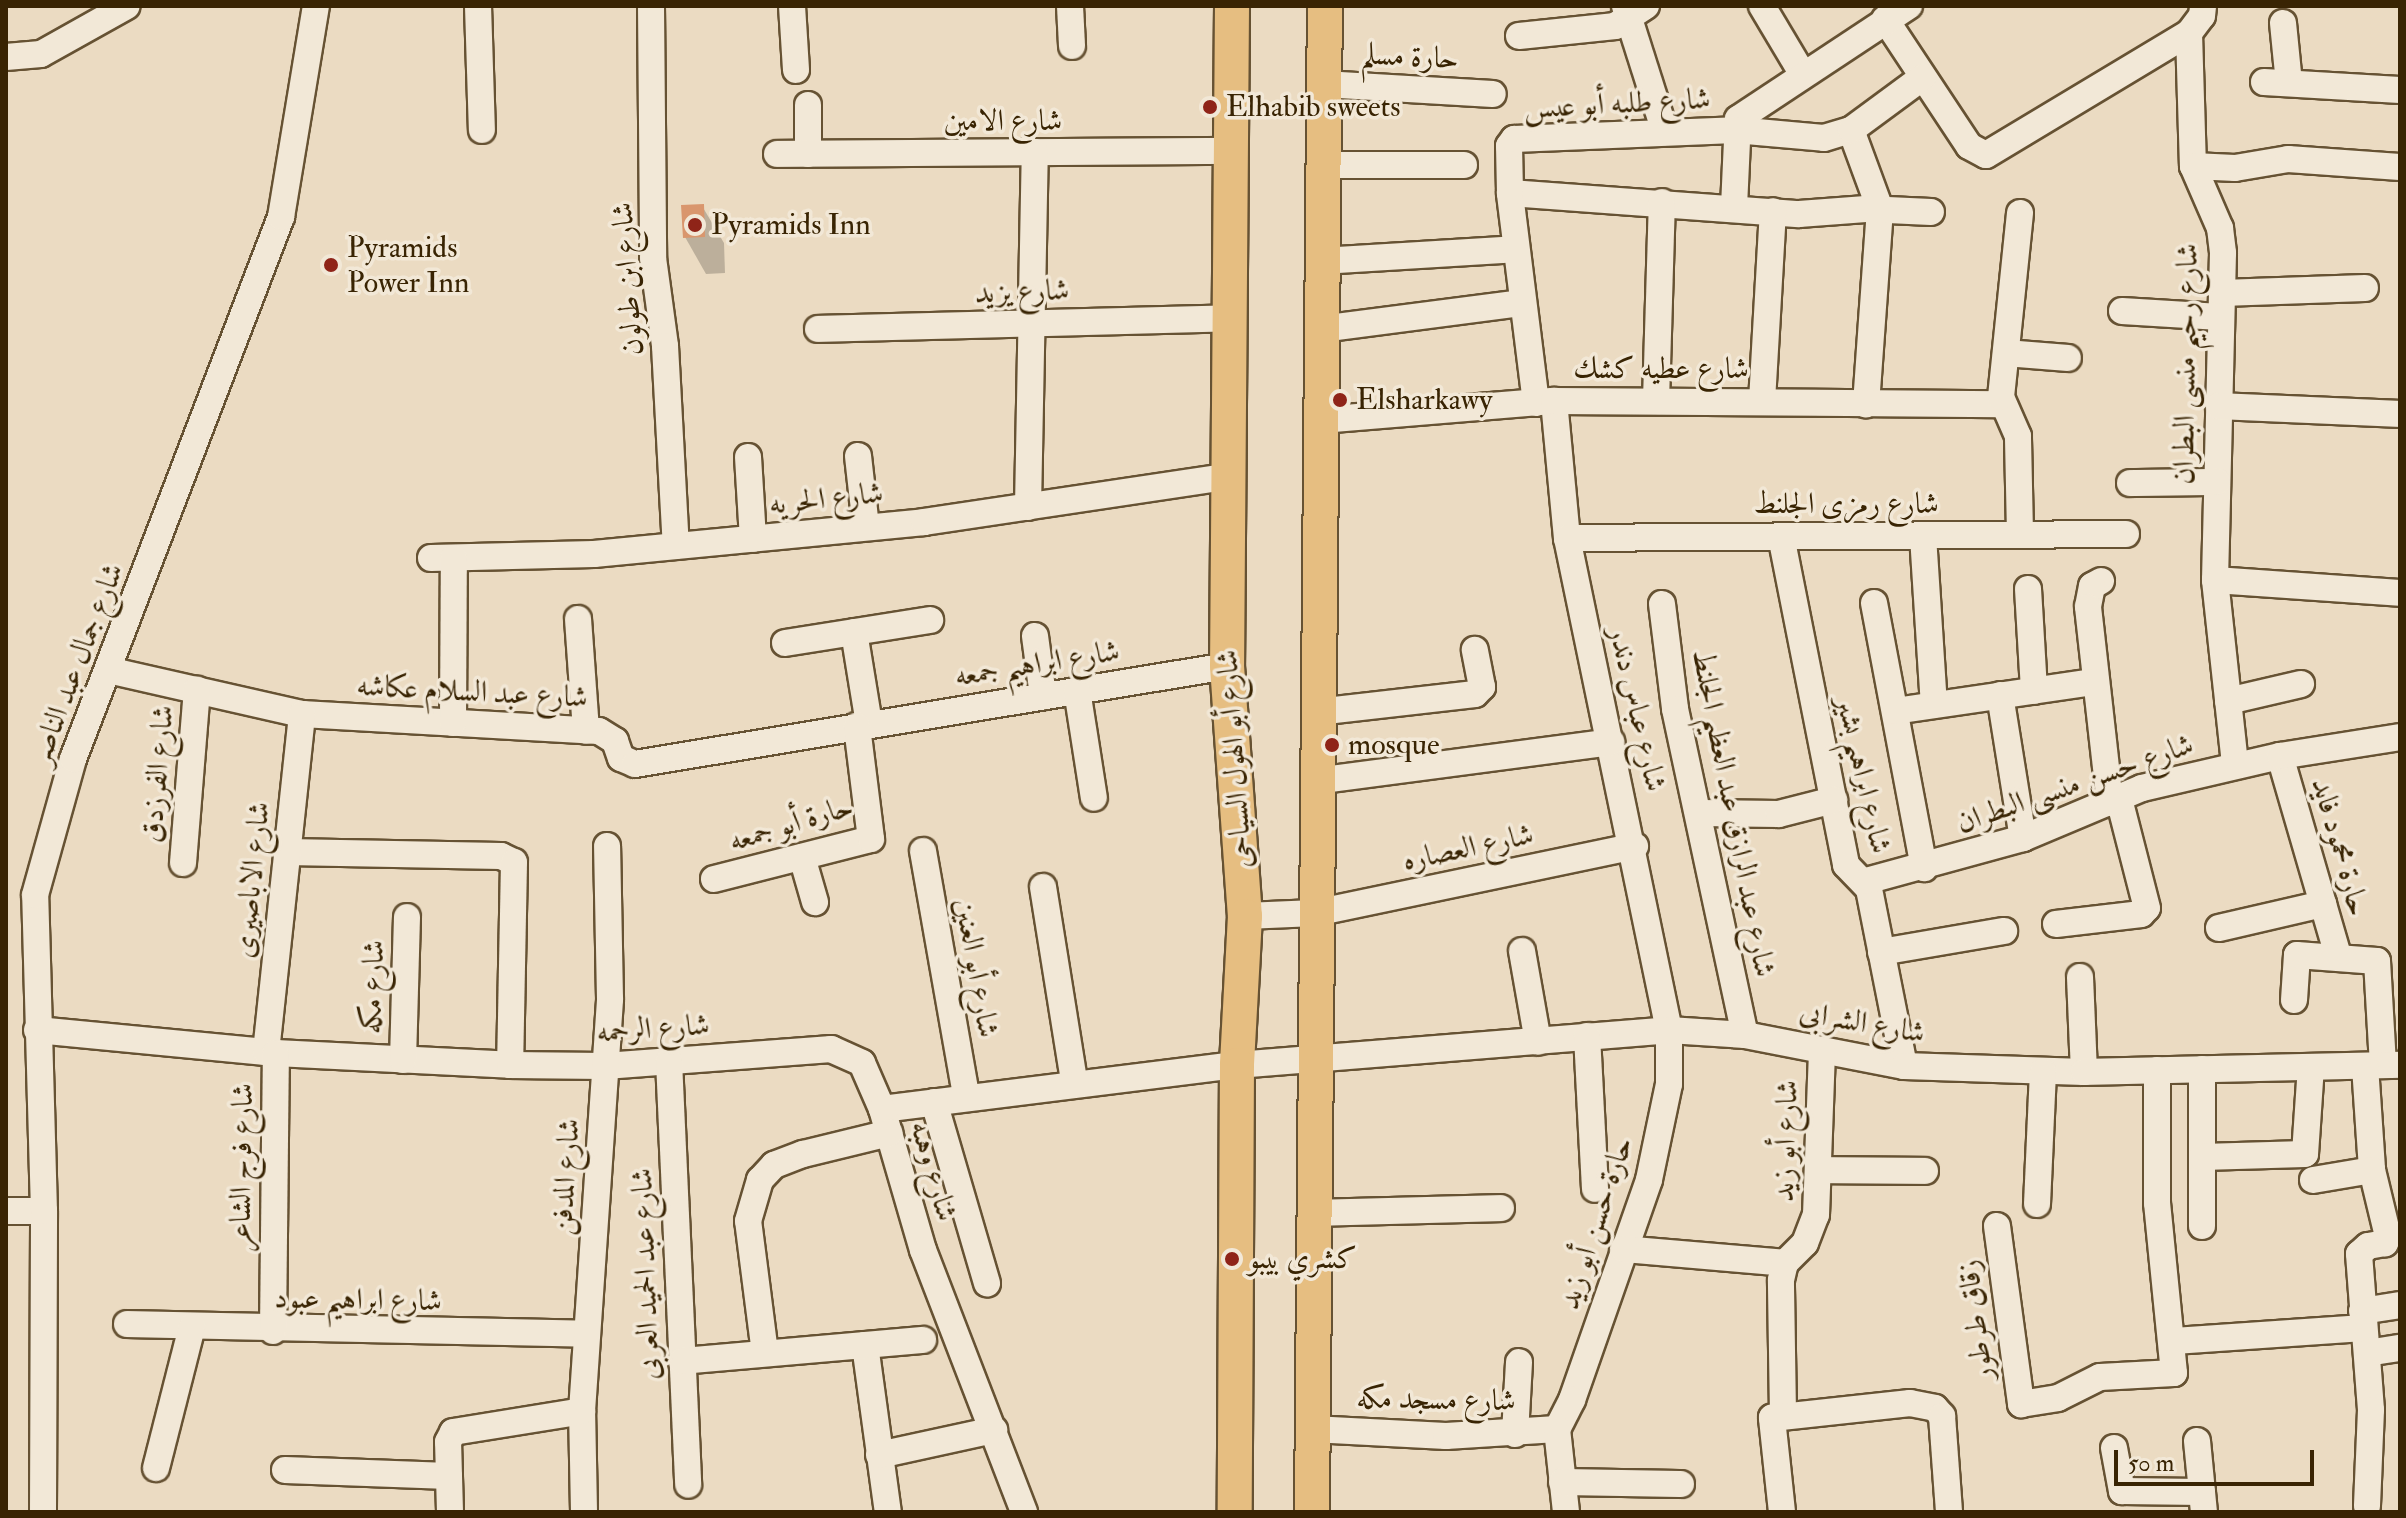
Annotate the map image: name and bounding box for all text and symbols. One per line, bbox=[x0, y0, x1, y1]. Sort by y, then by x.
street label: حارة مسلم bbox=[1360, 36, 1460, 78]
street label: شارع طلبه أبو عيس bbox=[1523, 81, 1711, 127]
place label: Elhabib sweets bbox=[1226, 89, 1401, 125]
marker: Elhabib sweets bbox=[1201, 98, 1219, 116]
street label: شارع الامين bbox=[944, 103, 1062, 139]
street label: شارع ابن طولون bbox=[605, 201, 651, 357]
place label: Pyramids Inn bbox=[711, 207, 871, 243]
marker: Pyramids Inn bbox=[686, 216, 704, 234]
place label: Pyramids Power Inn bbox=[347, 230, 469, 300]
street label: شارع رحيم منسى البطران bbox=[2166, 243, 2206, 485]
marker: Pyramids Power Inn bbox=[322, 256, 340, 274]
street label: شارع يزيد bbox=[974, 272, 1070, 312]
street label: شارع عطيه كشك bbox=[1573, 351, 1749, 387]
place label: Elsharkawy bbox=[1356, 382, 1492, 418]
marker: Elsharkawy bbox=[1331, 391, 1349, 409]
street label: شارع الحريه bbox=[767, 475, 885, 523]
street label: شارع رمزى الجلنط bbox=[1753, 486, 1939, 522]
street label: شارع جمال عبد الناصر bbox=[22, 559, 132, 769]
street label: شارع عباس دندر bbox=[1601, 623, 1673, 795]
street label: شارع ابراهيم جمعه bbox=[952, 633, 1122, 695]
street label: شارع عبد الرازق عبد العظيم الجلنط bbox=[1684, 646, 1782, 980]
street label: شارع أبو الهول السياحى bbox=[1209, 649, 1261, 869]
street label: شارع عبد السلام عكاشه bbox=[355, 668, 589, 716]
street label: شارع ابراهيم بشير bbox=[1827, 693, 1899, 857]
street label: شارع الفرزدق bbox=[134, 704, 182, 844]
place label: mosque bbox=[1348, 727, 1440, 763]
street label: شارع حسن منسى البطران bbox=[1952, 727, 2198, 841]
marker: mosque bbox=[1323, 736, 1341, 754]
street label: حارة محمود فايد bbox=[2303, 774, 2377, 920]
street label: حارة أبو جمعه bbox=[725, 788, 857, 860]
street label: شارع الاباصيرى bbox=[226, 800, 278, 960]
street label: شارع العصاره bbox=[1399, 817, 1537, 879]
street label: شارع أبو العنين bbox=[946, 896, 1006, 1040]
street label: شارع مكه bbox=[353, 939, 393, 1035]
street label: شارع الشرابى bbox=[1796, 994, 1928, 1052]
street label: شارع الرحمه bbox=[595, 1007, 711, 1051]
street label: شارع أبو زيد bbox=[1766, 1080, 1806, 1202]
street label: شارع فرج الشاعر bbox=[223, 1083, 261, 1251]
street label: شارع المدفن bbox=[544, 1117, 588, 1237]
street label: شارع وهبه bbox=[902, 1117, 964, 1225]
street label: حارة حسن أبو زيد bbox=[1551, 1132, 1641, 1314]
street label: شارع عبد الحميد العربى bbox=[624, 1168, 668, 1380]
place label: كشري بيبو bbox=[1248, 1241, 1357, 1277]
marker: كشري بيبو bbox=[1223, 1250, 1241, 1268]
street label: زقاق طرطور bbox=[1951, 1258, 2001, 1382]
street label: شارع ابراهيم عبود bbox=[274, 1281, 442, 1319]
street label: شارع مسجد مكه bbox=[1356, 1381, 1516, 1419]
scale bar bbox=[2118, 1434, 2318, 1484]
text: 50 m bbox=[2128, 1448, 2174, 1479]

